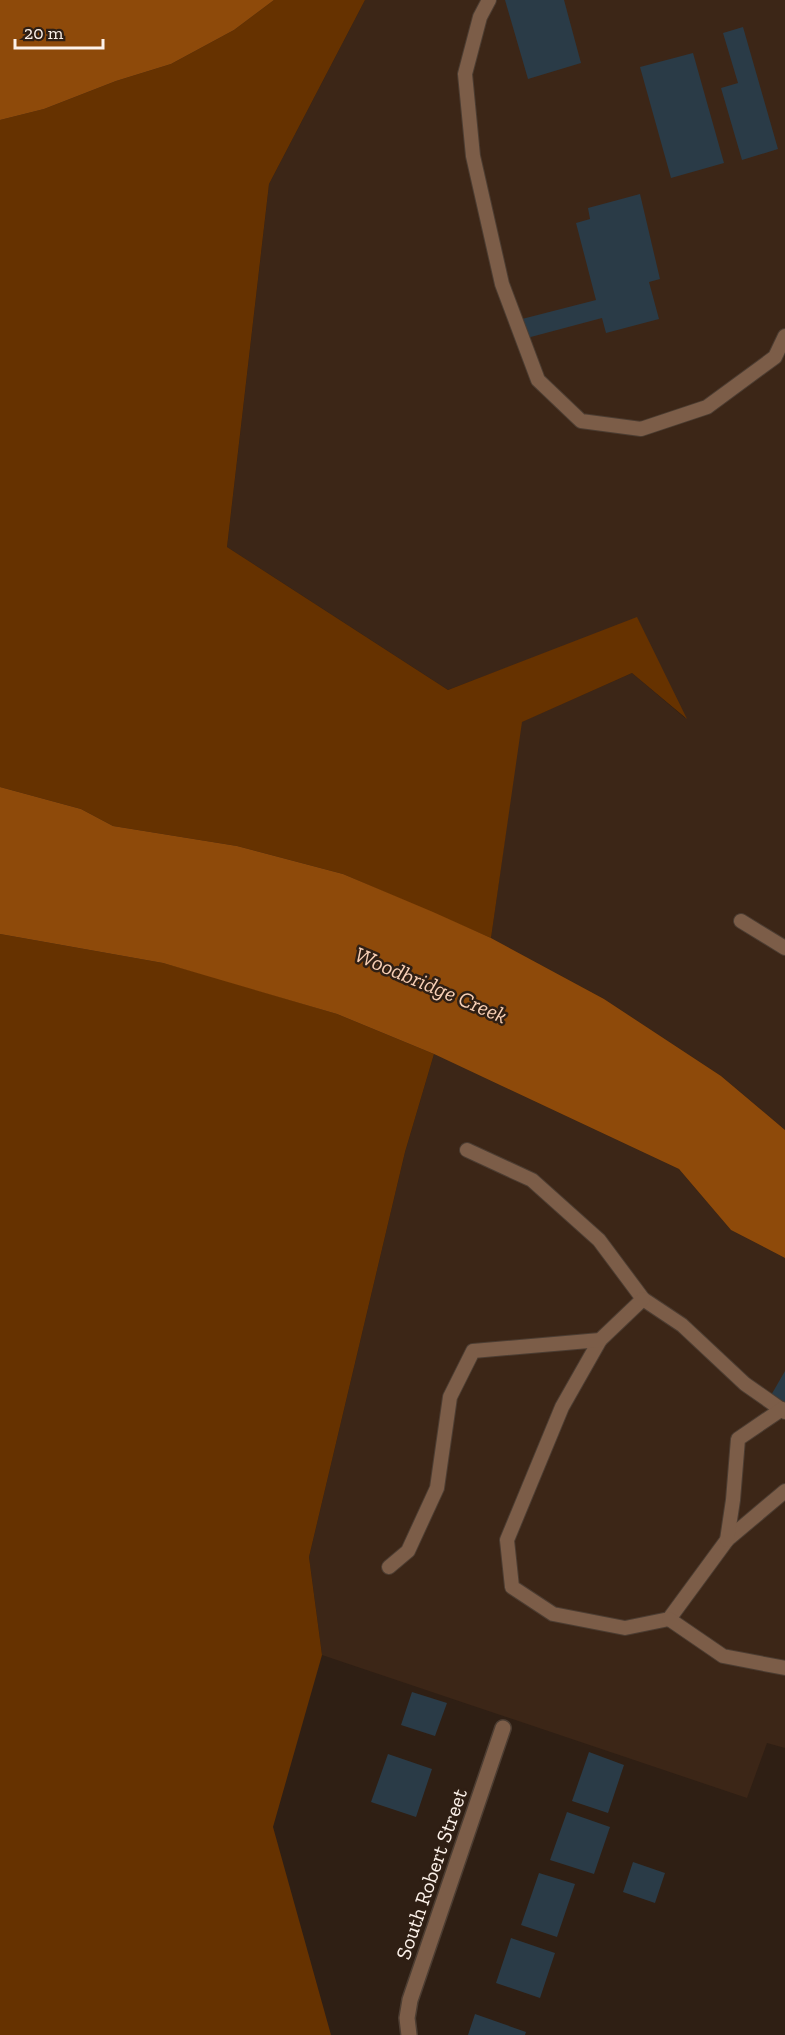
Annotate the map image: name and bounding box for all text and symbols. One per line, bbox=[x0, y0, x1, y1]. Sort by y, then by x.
scale bar bbox=[15, 12, 104, 50]
text: 20 m bbox=[24, 22, 64, 44]
water label: Woodbridge Creek bbox=[351, 941, 511, 1029]
street label: South Robert Street bbox=[390, 1785, 472, 1963]

